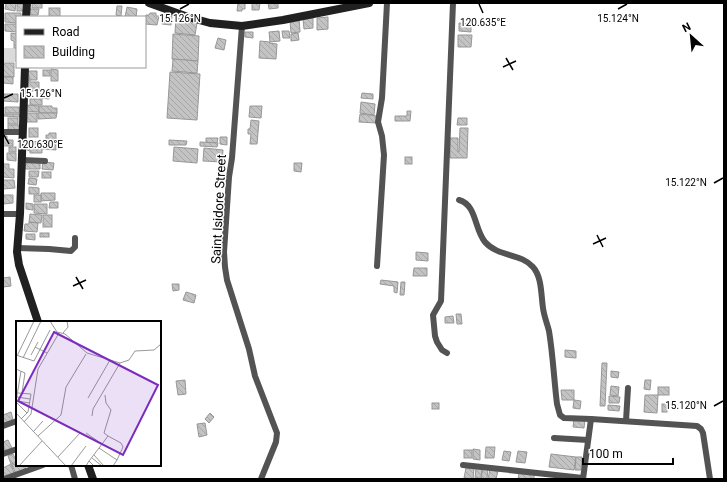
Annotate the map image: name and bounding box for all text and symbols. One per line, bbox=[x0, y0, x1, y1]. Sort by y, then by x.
text: 15.126°N bbox=[159, 13, 201, 24]
text: 15.124°N bbox=[597, 13, 639, 24]
legend bbox=[16, 16, 146, 68]
north arrow bbox=[671, 16, 711, 56]
text: 120.635°E bbox=[460, 17, 506, 28]
text: N bbox=[680, 20, 693, 35]
text: Road bbox=[52, 25, 80, 39]
text: Building bbox=[52, 45, 95, 59]
text: 15.126°N bbox=[20, 88, 62, 99]
text: 120.630°E bbox=[17, 139, 63, 150]
street label: Saint Isidore Street bbox=[208, 154, 229, 264]
text: 15.122°N bbox=[665, 177, 707, 188]
inset map bbox=[16, 321, 161, 466]
text: 15.120°N bbox=[665, 400, 707, 411]
scale bar bbox=[583, 440, 673, 466]
text: 100 m bbox=[589, 447, 623, 461]

